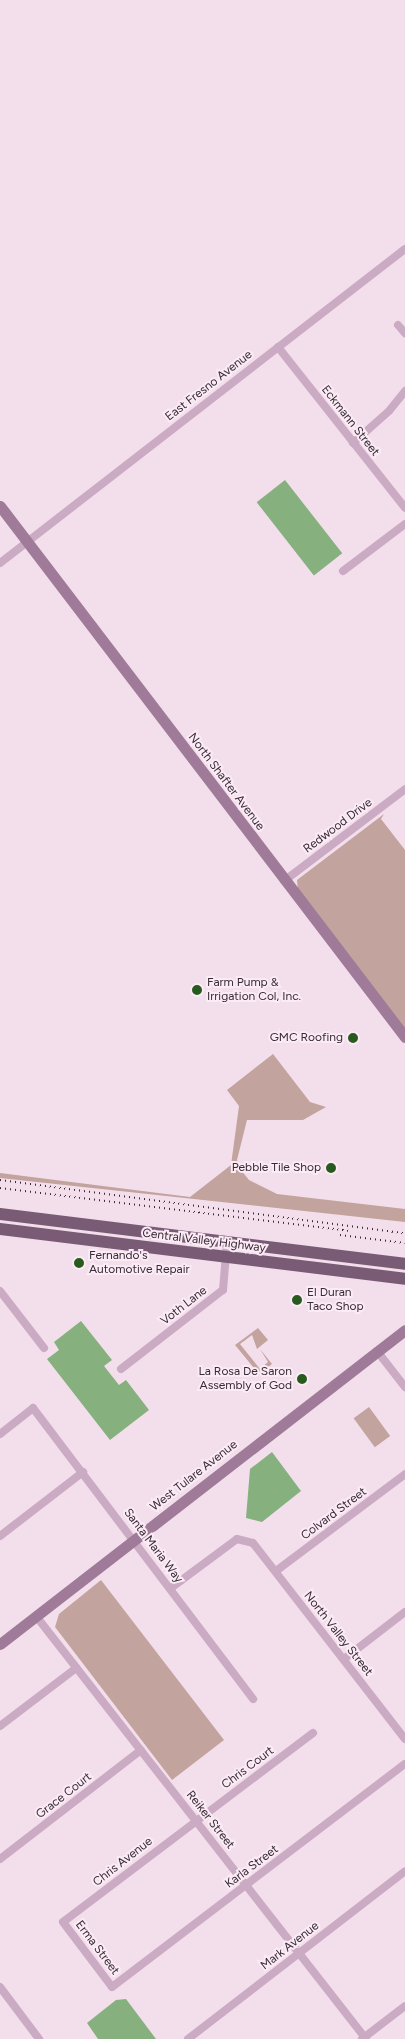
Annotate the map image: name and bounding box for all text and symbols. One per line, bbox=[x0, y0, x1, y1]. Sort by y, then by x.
street label: East Fresno Avenue bbox=[163, 348, 255, 424]
street label: Eckmann Street bbox=[318, 383, 382, 459]
street label: North Shafter Avenue bbox=[185, 731, 267, 833]
street label: Redwood Drive bbox=[301, 796, 375, 856]
place label: Farm Pump & Irrigation Col, Inc. bbox=[207, 976, 301, 1004]
marker: Farm Pump & Irrigation Col, Inc. bbox=[191, 984, 203, 996]
place label: GMC Roofing bbox=[270, 1031, 343, 1045]
marker: GMC Roofing bbox=[347, 1032, 359, 1044]
place label: Pebble Tile Shop bbox=[232, 1161, 321, 1175]
marker: Pebble Tile Shop bbox=[325, 1162, 337, 1174]
street label: Central Valley Highway bbox=[141, 1226, 267, 1256]
place label: Fernando's Automotive Repair bbox=[89, 1249, 190, 1277]
marker: Fernando's Automotive Repair bbox=[73, 1257, 85, 1269]
street label: Voth Lane bbox=[158, 1284, 210, 1328]
place label: El Duran Taco Shop bbox=[307, 1286, 364, 1314]
marker: El Duran Taco Shop bbox=[291, 1294, 303, 1306]
place label: La Rosa De Saron Assembly of God bbox=[199, 1365, 292, 1393]
marker: La Rosa De Saron Assembly of God bbox=[296, 1373, 308, 1385]
street label: West Tulare Avenue bbox=[148, 1438, 240, 1514]
street label: Colvard Street bbox=[298, 1485, 370, 1543]
street label: Santa Maria Way bbox=[120, 1506, 186, 1586]
street label: North Valley Street bbox=[301, 1589, 375, 1679]
street label: Chris Court bbox=[219, 1744, 277, 1792]
street label: Grace Court bbox=[33, 1770, 95, 1822]
street label: Reiker Street bbox=[183, 1788, 237, 1852]
street label: Chris Avenue bbox=[90, 1834, 156, 1890]
street label: Karla Street bbox=[223, 1842, 281, 1892]
street label: Erma Street bbox=[72, 1918, 122, 1978]
street label: Mark Avenue bbox=[258, 1919, 322, 1973]

